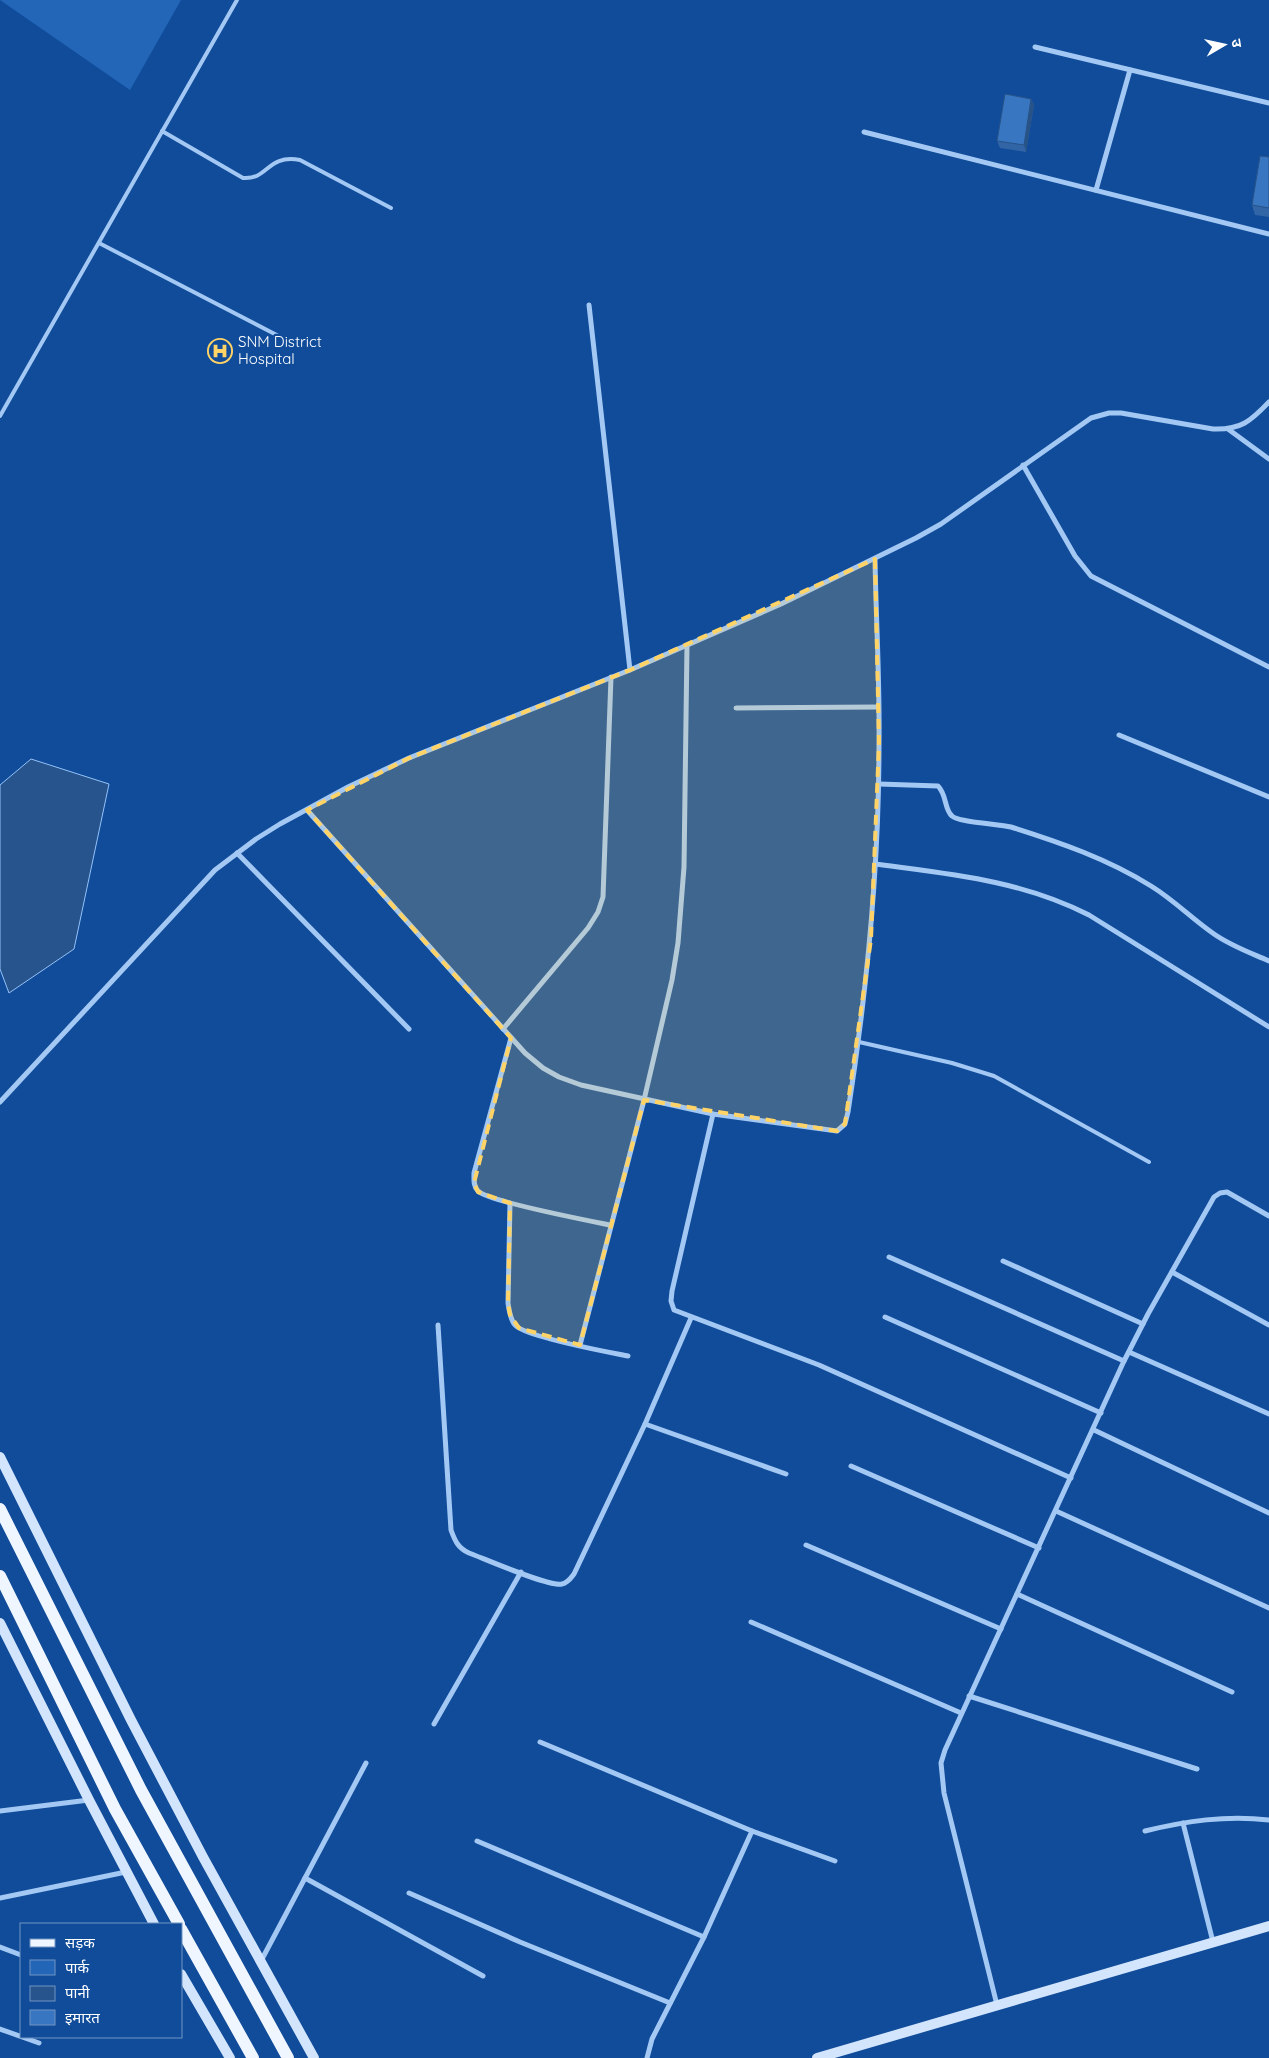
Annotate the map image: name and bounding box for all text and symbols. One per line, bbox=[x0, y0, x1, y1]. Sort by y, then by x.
north arrow bbox=[1199, 20, 1249, 70]
text: उ bbox=[1227, 38, 1246, 49]
place label: SNM District Hospital bbox=[238, 332, 322, 368]
hospital icon: SNM District Hospital bbox=[207, 338, 233, 364]
legend bbox=[20, 1923, 182, 2038]
text: सड़क bbox=[65, 1933, 95, 1952]
text: पार्क bbox=[65, 1958, 89, 1977]
text: पानी bbox=[65, 1983, 91, 2002]
text: इमारत bbox=[65, 2008, 100, 2027]

